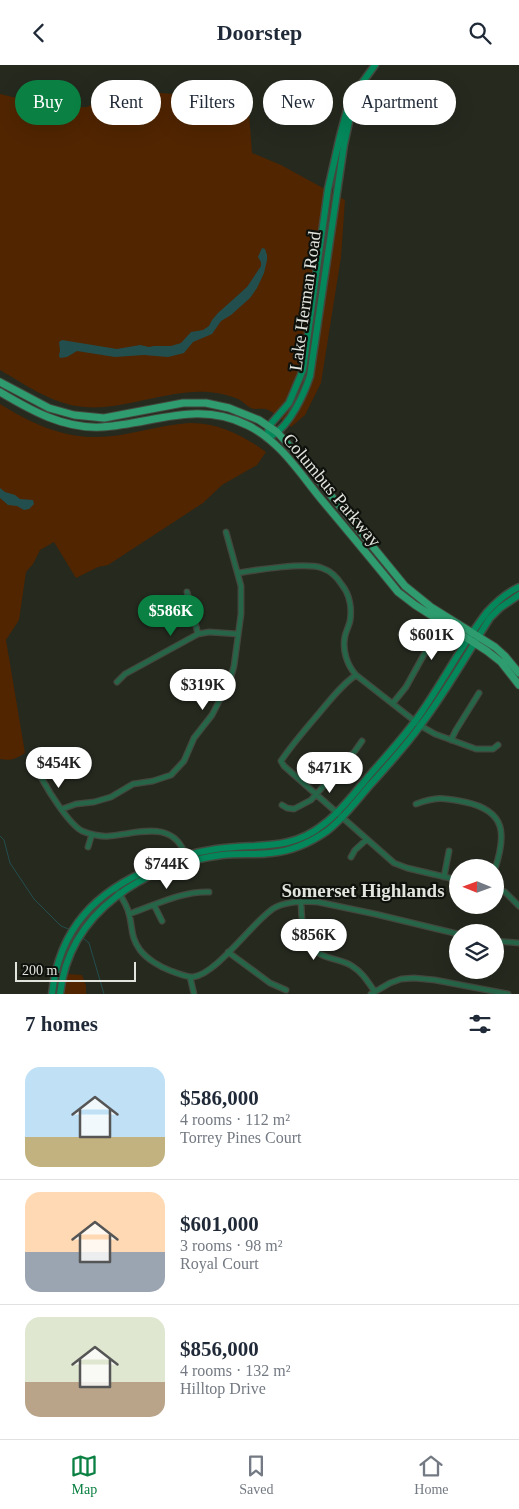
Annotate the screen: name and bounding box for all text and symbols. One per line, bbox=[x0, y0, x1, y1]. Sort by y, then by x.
icon: back bbox=[25, 19, 53, 47]
icon: search bbox=[466, 19, 494, 47]
text: Doorstep bbox=[217, 20, 302, 45]
chip: Buy bbox=[15, 80, 81, 125]
chip: Rent bbox=[91, 80, 161, 125]
chip: Filters bbox=[171, 80, 253, 125]
chip: New bbox=[263, 80, 333, 125]
chip: Apartment bbox=[343, 80, 456, 125]
street label: Lake Herman Road bbox=[285, 230, 325, 372]
street label: Columbus Parkway bbox=[279, 429, 385, 551]
pin: $586K bbox=[136, 595, 206, 637]
text: $586K bbox=[149, 602, 193, 619]
pin: $601K bbox=[397, 619, 467, 661]
text: $601K bbox=[410, 626, 454, 643]
pin: $319K bbox=[168, 669, 238, 711]
text: $319K bbox=[181, 676, 225, 693]
pin: $454K bbox=[24, 747, 94, 789]
pin: $471K bbox=[295, 751, 365, 794]
text: $454K bbox=[37, 754, 81, 771]
text: $471K bbox=[308, 759, 352, 776]
pin: $744K bbox=[132, 847, 202, 890]
text: $744K bbox=[145, 855, 189, 872]
north arrow bbox=[449, 859, 504, 914]
map controls bbox=[449, 859, 504, 979]
district label: Somerset Highlands bbox=[281, 880, 445, 901]
pin: $856K bbox=[279, 919, 349, 961]
button: layers bbox=[449, 924, 504, 979]
text: $856K bbox=[292, 926, 336, 943]
scale bar bbox=[15, 959, 136, 982]
text: 200 m bbox=[22, 963, 57, 978]
icon: filters bbox=[466, 1010, 494, 1038]
text: 7 homes bbox=[25, 1012, 98, 1036]
text: $586,000 bbox=[180, 1086, 259, 1110]
icon: home bbox=[65, 1087, 125, 1147]
text: 4 rooms · 112 m² bbox=[180, 1111, 290, 1128]
text: Torrey Pines Court bbox=[180, 1129, 302, 1146]
icon: home bbox=[65, 1212, 125, 1272]
text: $601,000 bbox=[180, 1212, 259, 1236]
text: 3 rooms · 98 m² bbox=[180, 1237, 283, 1254]
text: Royal Court bbox=[180, 1255, 259, 1272]
icon: home bbox=[65, 1337, 125, 1397]
text: $856,000 bbox=[180, 1337, 259, 1361]
text: 4 rooms · 132 m² bbox=[180, 1362, 291, 1379]
text: Hilltop Drive bbox=[180, 1380, 266, 1397]
tab: Map bbox=[70, 1452, 98, 1498]
tab: Saved bbox=[239, 1452, 273, 1498]
tab: Home bbox=[414, 1452, 449, 1498]

